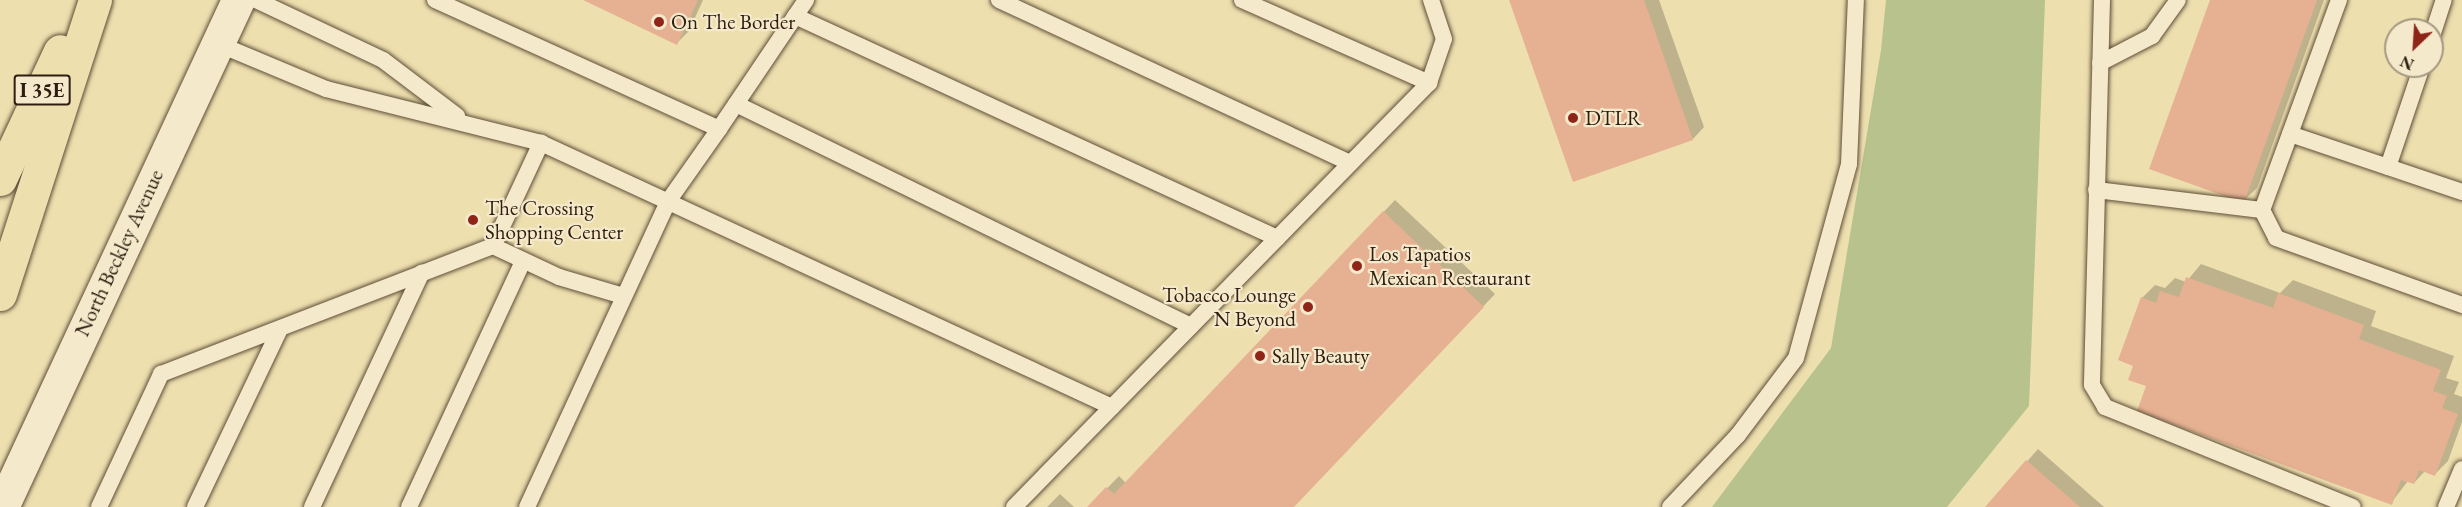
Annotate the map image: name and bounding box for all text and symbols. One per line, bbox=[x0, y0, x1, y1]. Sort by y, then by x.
place label: On The Border bbox=[671, 9, 795, 35]
marker: On The Border bbox=[652, 15, 666, 29]
north arrow bbox=[2384, 18, 2444, 78]
text: N bbox=[2397, 51, 2417, 75]
road number: I 35E bbox=[14, 73, 70, 107]
place label: DTLR bbox=[1585, 105, 1642, 131]
marker: DTLR bbox=[1566, 111, 1580, 125]
street label: North Beckley Avenue bbox=[69, 166, 169, 340]
place label: The Crossing Shopping Center bbox=[485, 195, 623, 245]
marker: The Crossing Shopping Center bbox=[466, 213, 480, 227]
place label: Los Tapatios Mexican Restaurant bbox=[1369, 241, 1531, 291]
marker: Los Tapatios Mexican Restaurant bbox=[1350, 259, 1364, 273]
place label: Tobacco Lounge N Beyond bbox=[1162, 282, 1296, 332]
marker: Tobacco Lounge N Beyond bbox=[1301, 300, 1315, 314]
place label: Sally Beauty bbox=[1272, 343, 1369, 369]
marker: Sally Beauty bbox=[1253, 349, 1267, 363]

